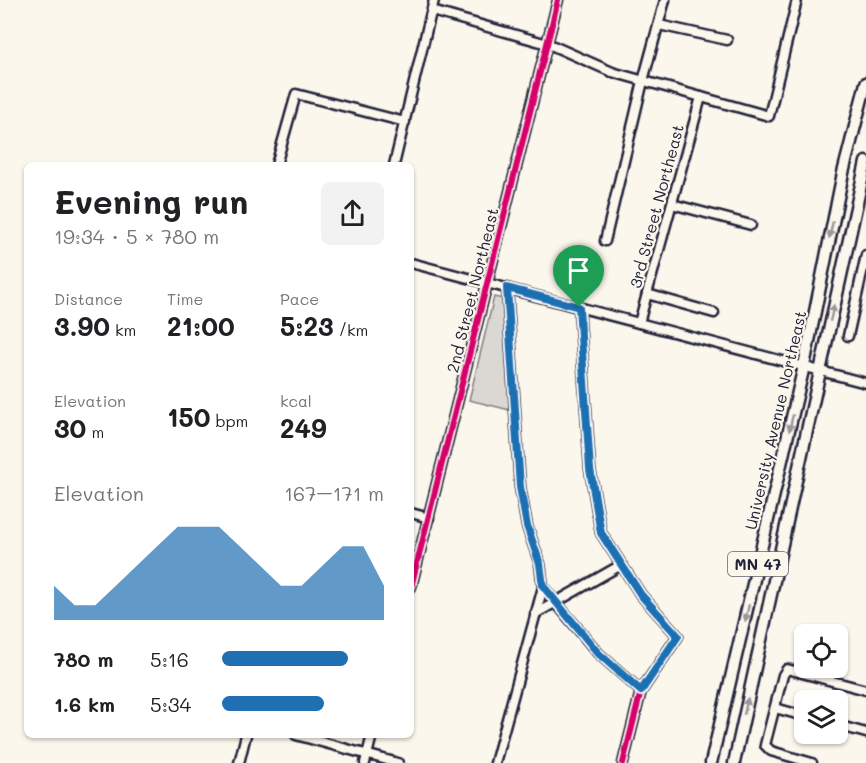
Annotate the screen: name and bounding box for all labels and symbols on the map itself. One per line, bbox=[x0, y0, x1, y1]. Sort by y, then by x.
street label: 3rd Street Northeast bbox=[624, 122, 688, 290]
street label: 2nd Street Northeast bbox=[441, 205, 503, 375]
one-way arrow bbox=[825, 221, 835, 239]
pin bbox=[553, 245, 604, 307]
one-way arrow bbox=[827, 303, 837, 322]
street label: University Avenue Northeast bbox=[740, 308, 810, 532]
one-way arrow bbox=[786, 414, 795, 433]
road number: MN 47 bbox=[728, 552, 788, 576]
one-way arrow bbox=[741, 603, 751, 622]
one-way arrow bbox=[742, 697, 752, 715]

